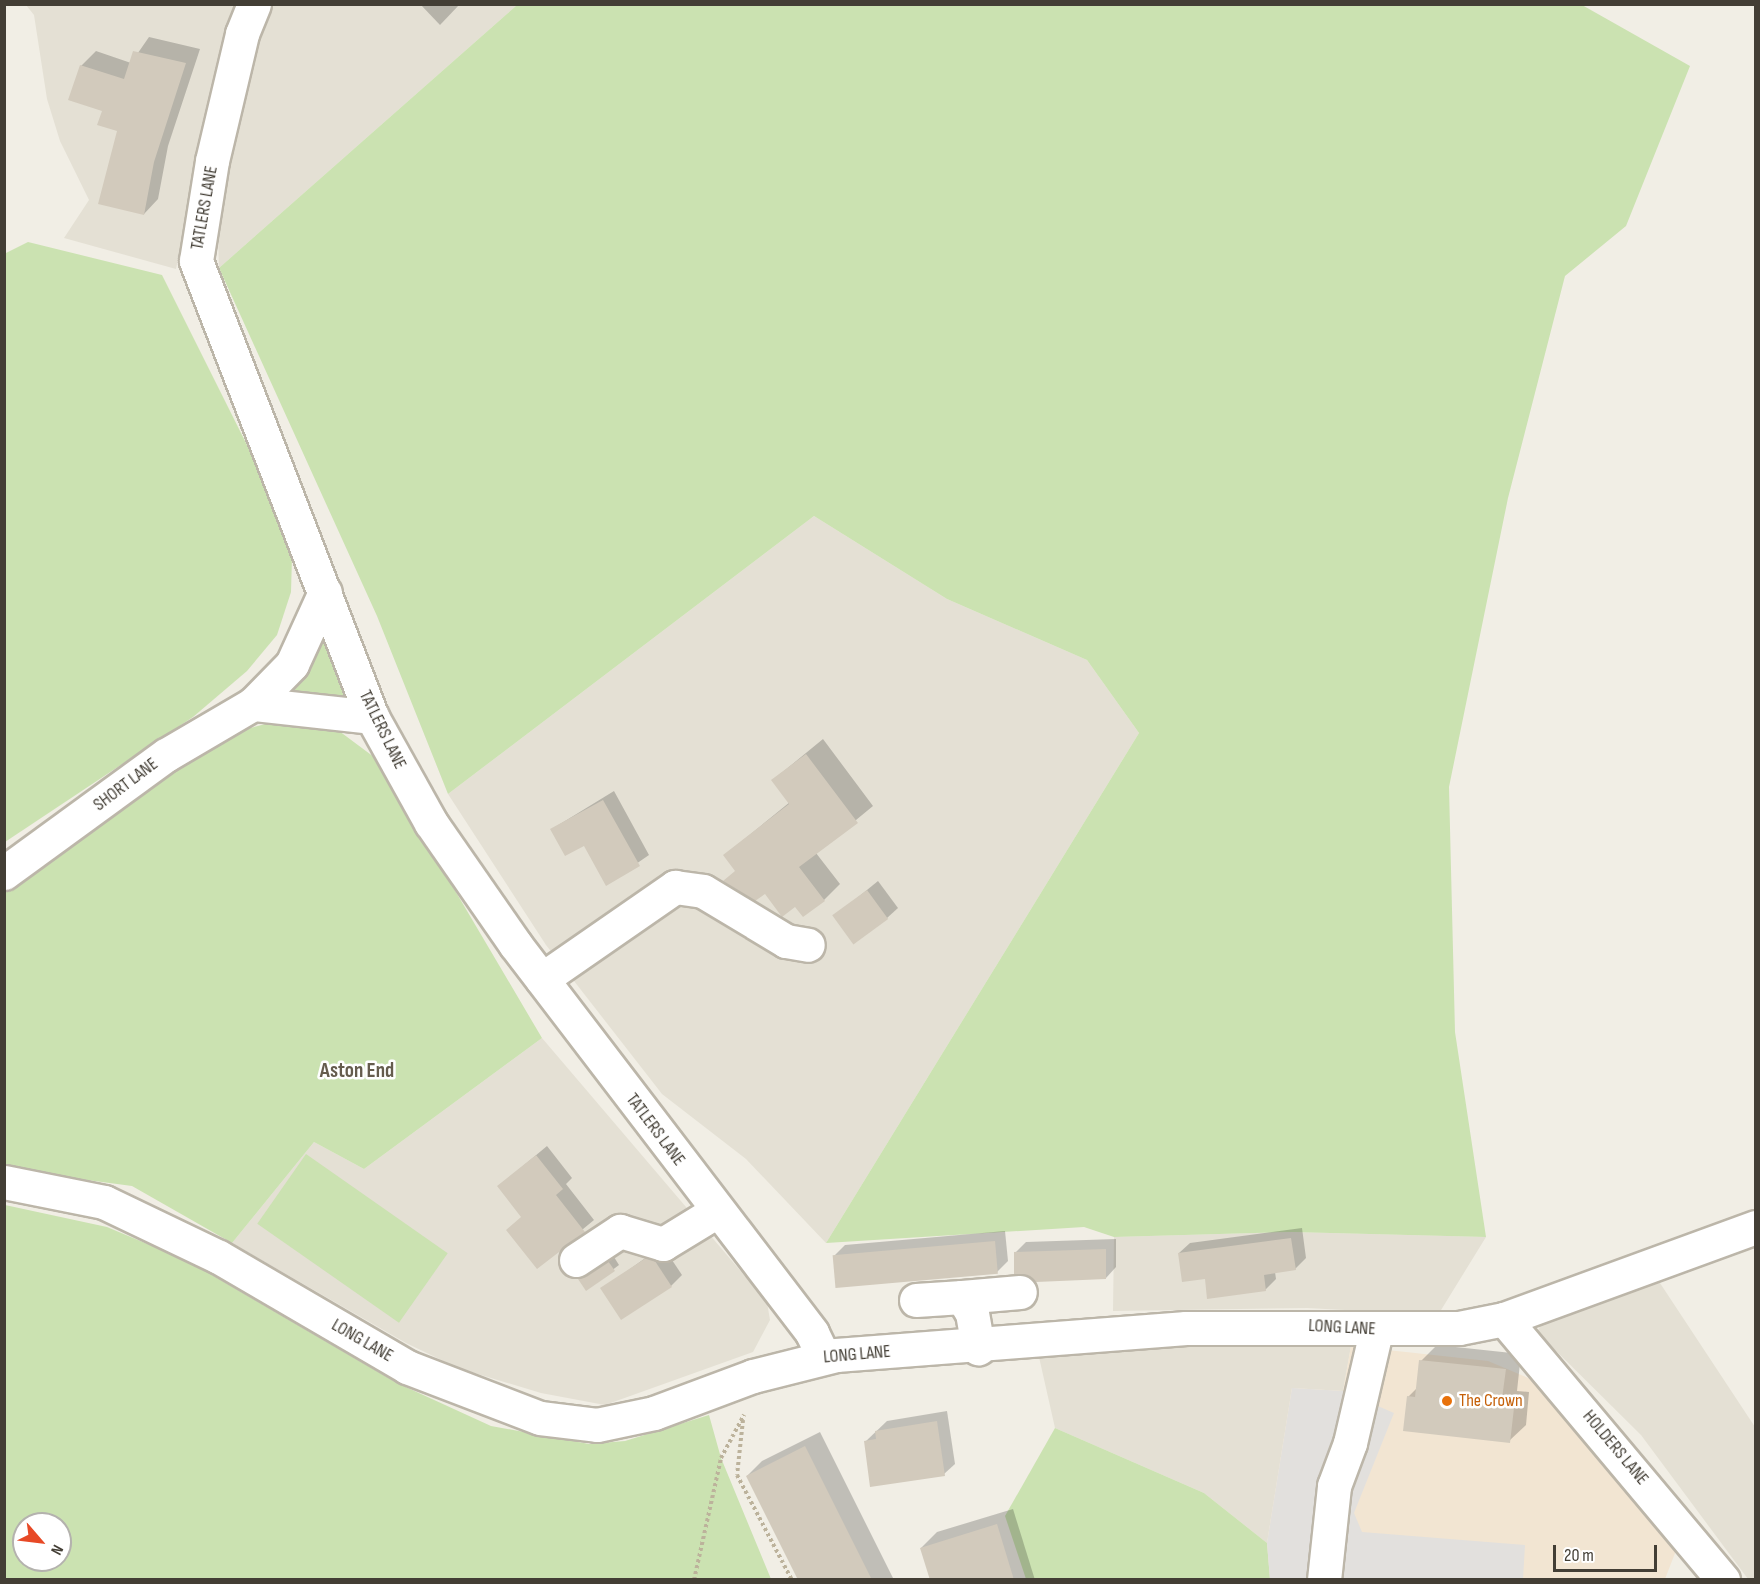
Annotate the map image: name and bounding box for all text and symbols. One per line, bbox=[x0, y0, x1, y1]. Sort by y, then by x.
street label: TATLERS LANE bbox=[187, 164, 223, 252]
street label: TATLERS LANE bbox=[354, 687, 410, 773]
street label: SHORT LANE bbox=[90, 754, 162, 816]
district label: Aston End bbox=[320, 1058, 394, 1084]
street label: TATLERS LANE bbox=[621, 1090, 689, 1170]
street label: LONG LANE bbox=[327, 1315, 397, 1367]
street label: LONG LANE bbox=[1308, 1315, 1376, 1341]
street label: LONG LANE bbox=[822, 1341, 892, 1369]
place label: The Crown bbox=[1459, 1390, 1523, 1412]
marker: The Crown bbox=[1440, 1394, 1454, 1408]
street label: HOLDERS LANE bbox=[1577, 1406, 1653, 1490]
north arrow bbox=[12, 1512, 72, 1572]
scale bar bbox=[1556, 1533, 1660, 1571]
text: N bbox=[46, 1542, 67, 1558]
text: 20 m bbox=[1564, 1545, 1594, 1566]

